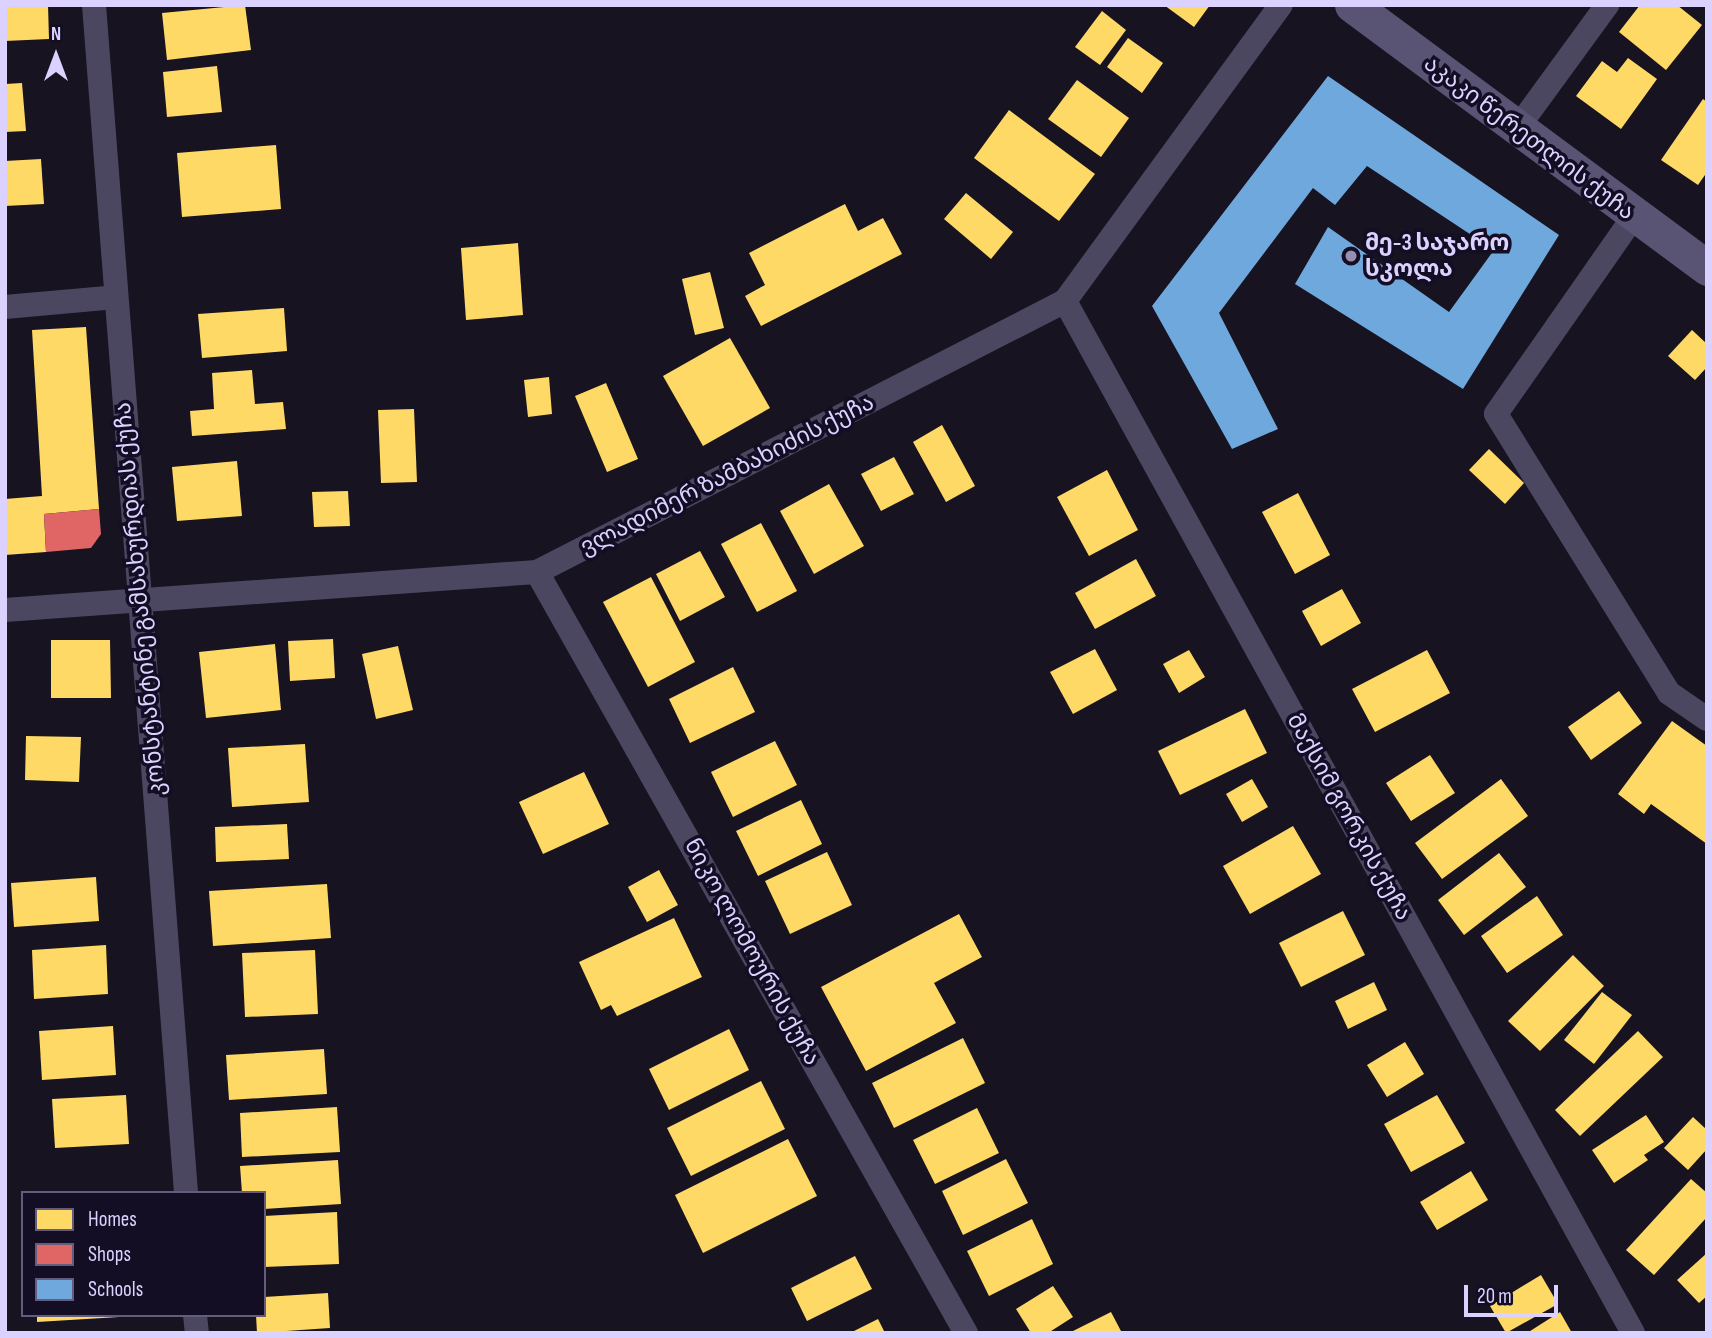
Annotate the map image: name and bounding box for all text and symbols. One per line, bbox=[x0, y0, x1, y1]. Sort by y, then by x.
north arrow bbox=[21, 21, 91, 91]
text: N bbox=[51, 23, 61, 46]
street label: აკაკი წერეთლის ქუჩა bbox=[1418, 50, 1640, 226]
place label: მე-3 საჯარო სკოლა bbox=[1365, 229, 1509, 283]
marker: მე-3 საჯარო სკოლა bbox=[1343, 248, 1359, 264]
street label: ვლადიმერ ზამბახიძის ქუჩა bbox=[575, 389, 879, 561]
street label: კონსტანტინე გამსახურდიას ქუჩა bbox=[109, 401, 171, 797]
street label: მაქსიმ გორკის ქუჩა bbox=[1281, 709, 1417, 925]
street label: ნიკო ლომოურის ქუჩა bbox=[678, 834, 826, 1070]
legend bbox=[21, 1191, 266, 1317]
text: Homes bbox=[88, 1207, 137, 1232]
text: Shops bbox=[88, 1242, 131, 1267]
scale bar bbox=[1467, 1272, 1562, 1316]
text: Schools bbox=[88, 1277, 143, 1302]
text: 20 m bbox=[1477, 1284, 1512, 1309]

